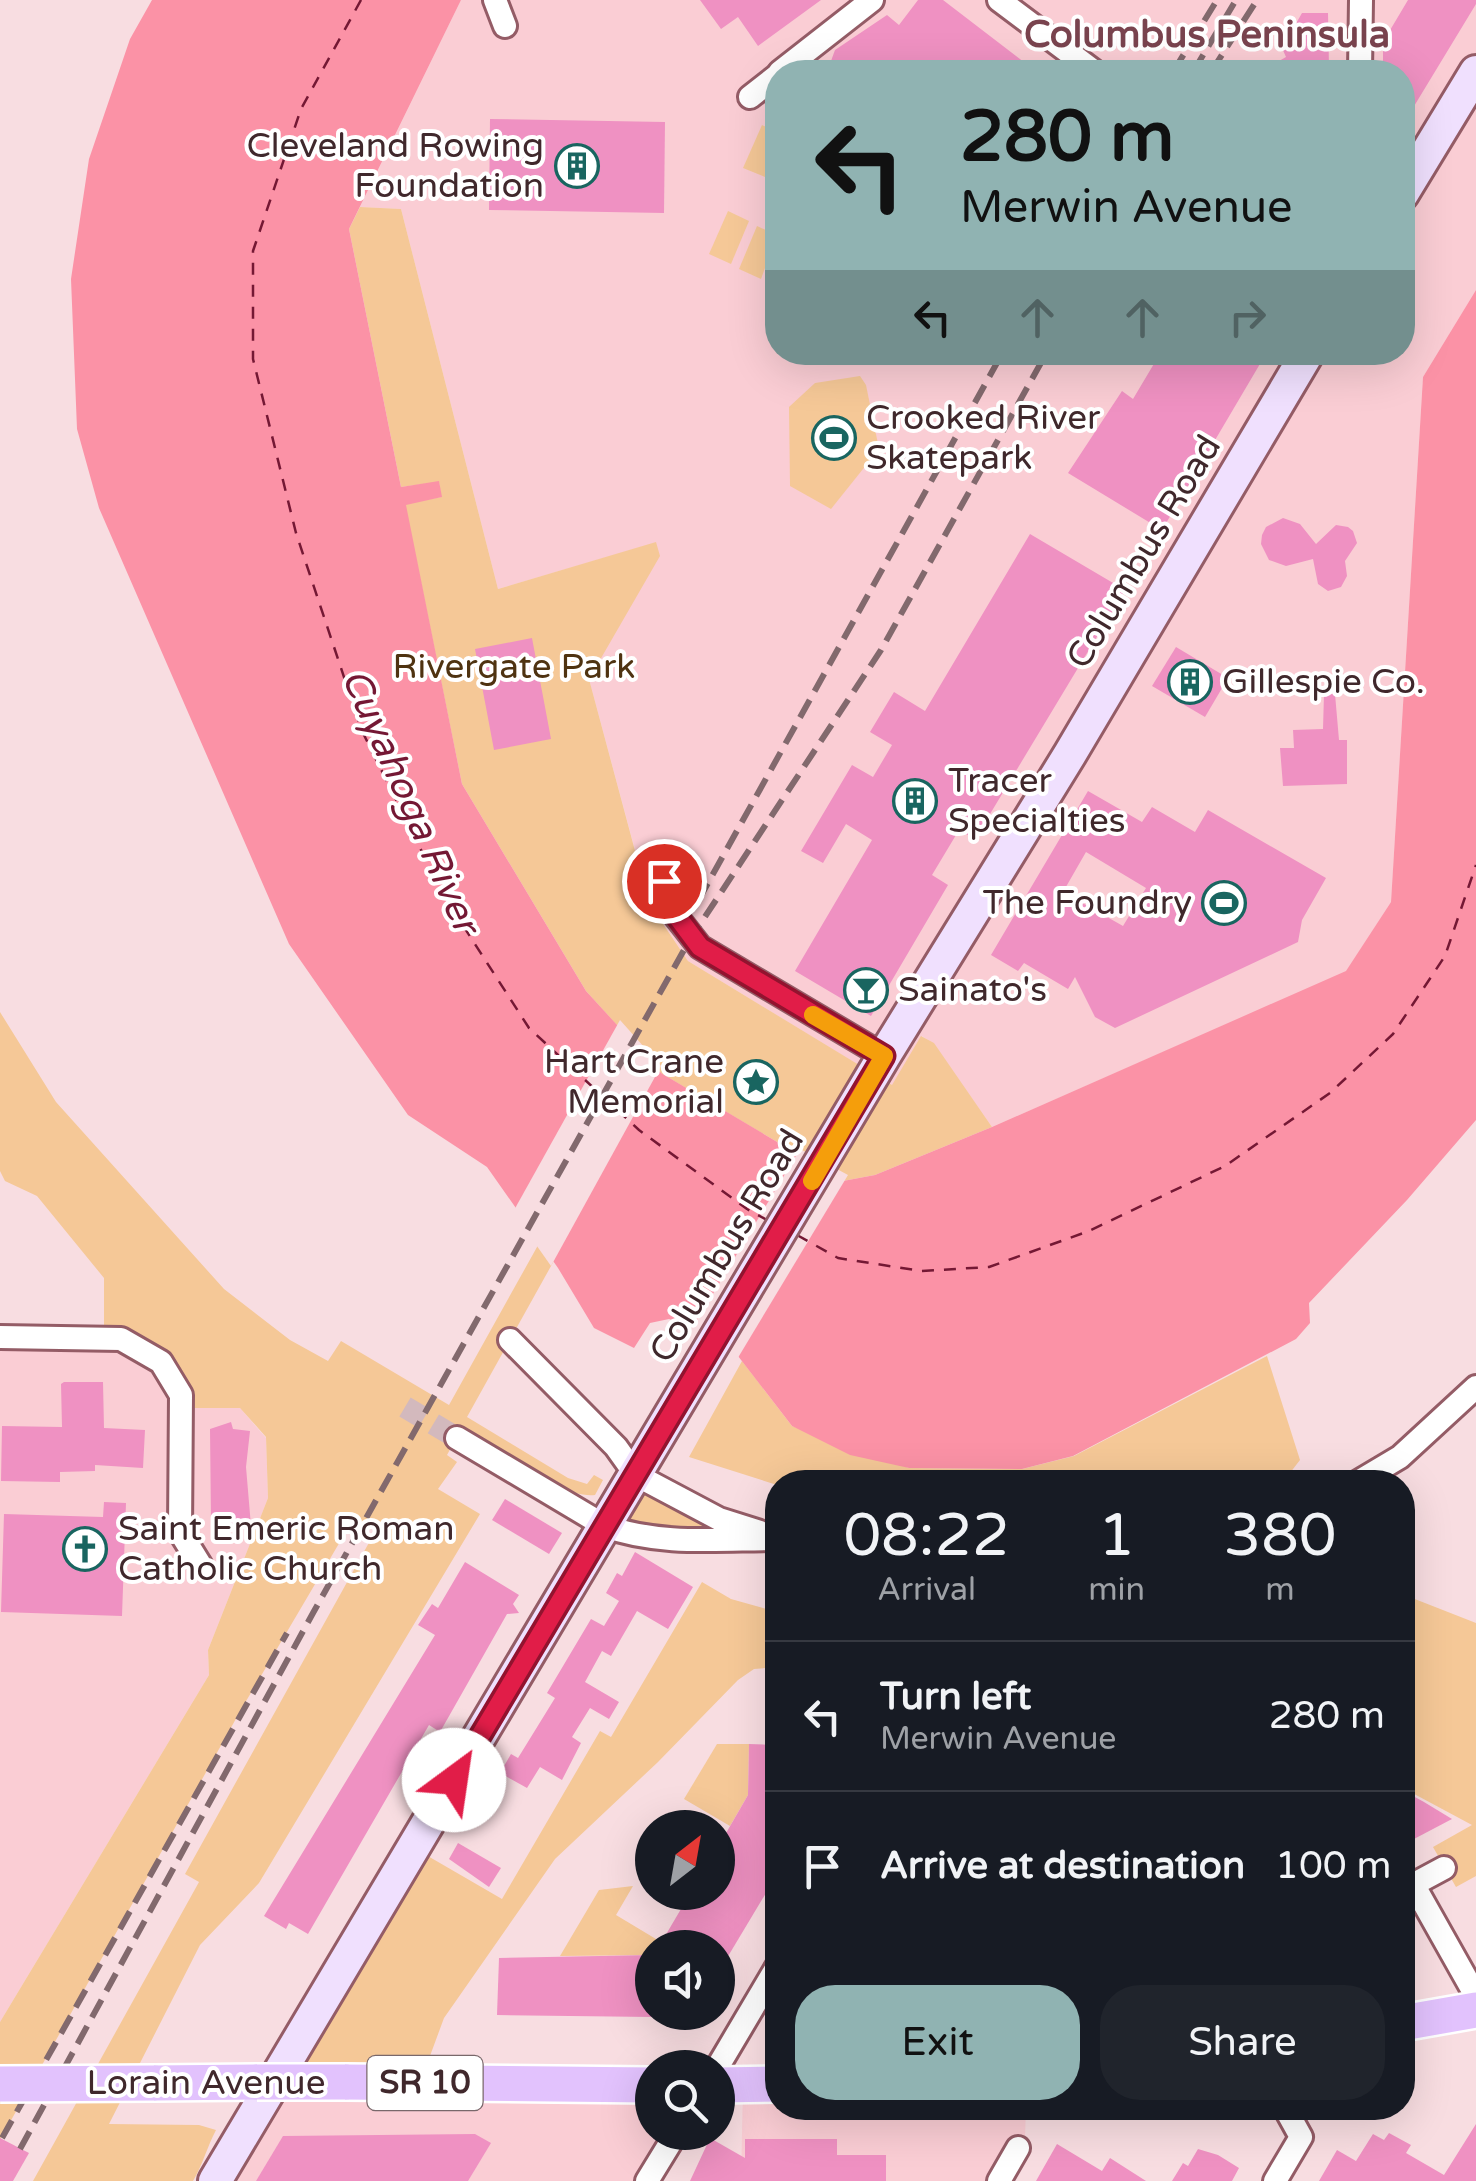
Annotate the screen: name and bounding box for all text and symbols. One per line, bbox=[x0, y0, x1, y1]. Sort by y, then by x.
district label: Columbus Peninsula bbox=[1024, 12, 1390, 58]
text: 280 m bbox=[960, 96, 1174, 180]
icon: left bbox=[795, 100, 925, 230]
place label: Cleveland Rowing Foundation bbox=[247, 125, 544, 207]
building icon: Cleveland Rowing Foundation bbox=[554, 143, 600, 189]
text: Merwin Avenue bbox=[960, 181, 1293, 235]
icon: left bbox=[905, 290, 960, 345]
icon: ahead bbox=[1010, 290, 1065, 345]
icon: ahead bbox=[1115, 290, 1170, 345]
icon: right bbox=[1220, 290, 1275, 345]
place label: Crooked River Skatepark bbox=[866, 397, 1101, 479]
sports icon: Crooked River Skatepark bbox=[811, 415, 857, 461]
street label: Columbus Road bbox=[1058, 428, 1230, 676]
park label: Rivergate Park bbox=[393, 646, 635, 688]
building icon: Gillespie Co. bbox=[1167, 659, 1213, 705]
place label: Gillespie Co. bbox=[1222, 661, 1425, 703]
water label: Cuyahoga River bbox=[331, 662, 491, 944]
place label: Tracer Specialties bbox=[948, 760, 1126, 842]
building icon: Tracer Specialties bbox=[892, 778, 938, 824]
pin bbox=[622, 839, 707, 924]
icon: arrive bbox=[637, 854, 692, 909]
sports icon: The Foundry bbox=[1201, 880, 1247, 926]
place label: The Foundry bbox=[983, 882, 1192, 924]
bar icon: Sainato's bbox=[843, 967, 889, 1013]
place label: Sainato's bbox=[898, 969, 1047, 1011]
place label: Hart Crane Memorial bbox=[544, 1041, 724, 1123]
place icon: Hart Crane Memorial bbox=[733, 1059, 779, 1105]
street label: Columbus Road bbox=[641, 1122, 813, 1370]
text: 08:22 bbox=[843, 1500, 1010, 1572]
text: 1 bbox=[1098, 1500, 1135, 1572]
text: 380 bbox=[1223, 1500, 1337, 1572]
place label: Saint Emeric Roman Catholic Church bbox=[118, 1508, 455, 1590]
church icon: Saint Emeric Roman Catholic Church bbox=[62, 1526, 108, 1572]
text: Arrival bbox=[877, 1571, 976, 1609]
text: min bbox=[1088, 1571, 1145, 1609]
text: m bbox=[1265, 1571, 1295, 1609]
text: Turn left bbox=[880, 1674, 1031, 1720]
icon: left bbox=[795, 1689, 850, 1744]
text: 280 m bbox=[1269, 1693, 1385, 1739]
text: Merwin Avenue bbox=[880, 1720, 1116, 1758]
position arrow bbox=[402, 1728, 506, 1832]
north arrow bbox=[635, 1810, 735, 1910]
map controls bbox=[635, 1810, 735, 2150]
icon: arrive bbox=[795, 1839, 850, 1894]
text: Arrive at destination bbox=[880, 1843, 1245, 1889]
text: 100 m bbox=[1275, 1843, 1391, 1889]
button: sound bbox=[635, 1930, 735, 2030]
button: Exit bbox=[795, 1985, 1080, 2100]
button: Share bbox=[1100, 1985, 1385, 2100]
button: search bbox=[635, 2050, 735, 2150]
road number: SR 10 bbox=[368, 2056, 482, 2110]
street label: Lorain Avenue bbox=[87, 2062, 325, 2104]

